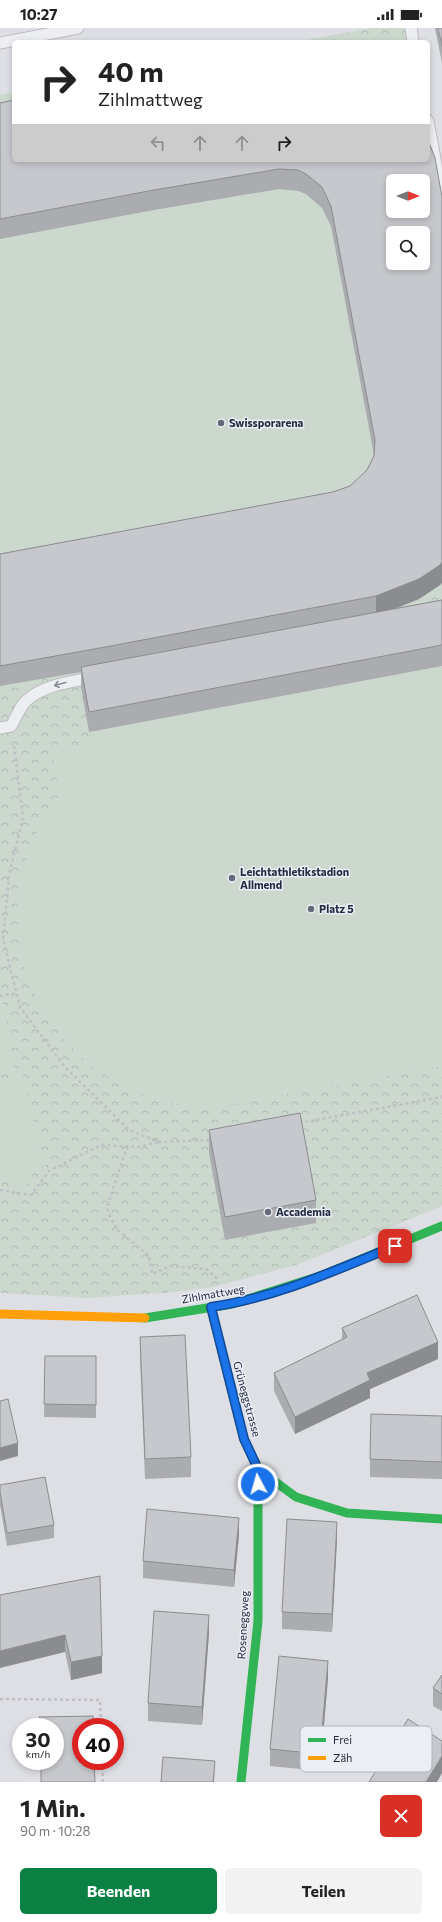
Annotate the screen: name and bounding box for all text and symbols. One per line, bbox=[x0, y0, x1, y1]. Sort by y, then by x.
text: 10:27 bbox=[20, 5, 57, 23]
text: 40 m bbox=[98, 54, 164, 88]
icon: right bbox=[32, 56, 84, 108]
text: Zihlmattweg bbox=[98, 88, 203, 110]
icon: left bbox=[147, 132, 169, 154]
icon: ahead bbox=[189, 132, 211, 154]
icon: ahead bbox=[231, 132, 253, 154]
icon: right bbox=[273, 132, 295, 154]
north arrow bbox=[386, 174, 430, 218]
map controls bbox=[386, 174, 430, 270]
button: search bbox=[386, 226, 430, 270]
place label: Swissporarena bbox=[229, 416, 304, 429]
marker: Swissporarena bbox=[216, 418, 226, 428]
one-way arrow bbox=[54, 681, 67, 689]
place label: Leichtathletikstadion Allmend bbox=[240, 865, 349, 891]
marker: Leichtathletikstadion Allmend bbox=[227, 873, 237, 883]
place label: Platz 5 bbox=[319, 902, 354, 915]
marker: Platz 5 bbox=[306, 904, 316, 914]
place label: Accademia bbox=[276, 1205, 331, 1218]
marker: Accademia bbox=[263, 1207, 273, 1217]
pin bbox=[378, 1229, 412, 1263]
icon: arrive bbox=[384, 1235, 406, 1257]
street label: Zihlmattweg bbox=[180, 1282, 246, 1305]
street label: Grüneggstrasse bbox=[231, 1360, 264, 1438]
position arrow bbox=[237, 1463, 279, 1505]
street label: Roseneggweg bbox=[234, 1590, 251, 1660]
speed limit sign: 40 bbox=[72, 1718, 124, 1770]
legend bbox=[300, 1726, 432, 1772]
text: 30 bbox=[26, 1727, 50, 1751]
text: Frei bbox=[333, 1733, 352, 1746]
text: km/h bbox=[26, 1748, 50, 1760]
text: Zäh bbox=[333, 1751, 352, 1764]
text: 1 Min. bbox=[20, 1793, 86, 1822]
button: close bbox=[380, 1795, 422, 1837]
text: 90 m · 10:28 bbox=[20, 1823, 90, 1839]
button: Beenden bbox=[20, 1868, 217, 1914]
button: Teilen bbox=[225, 1868, 422, 1914]

